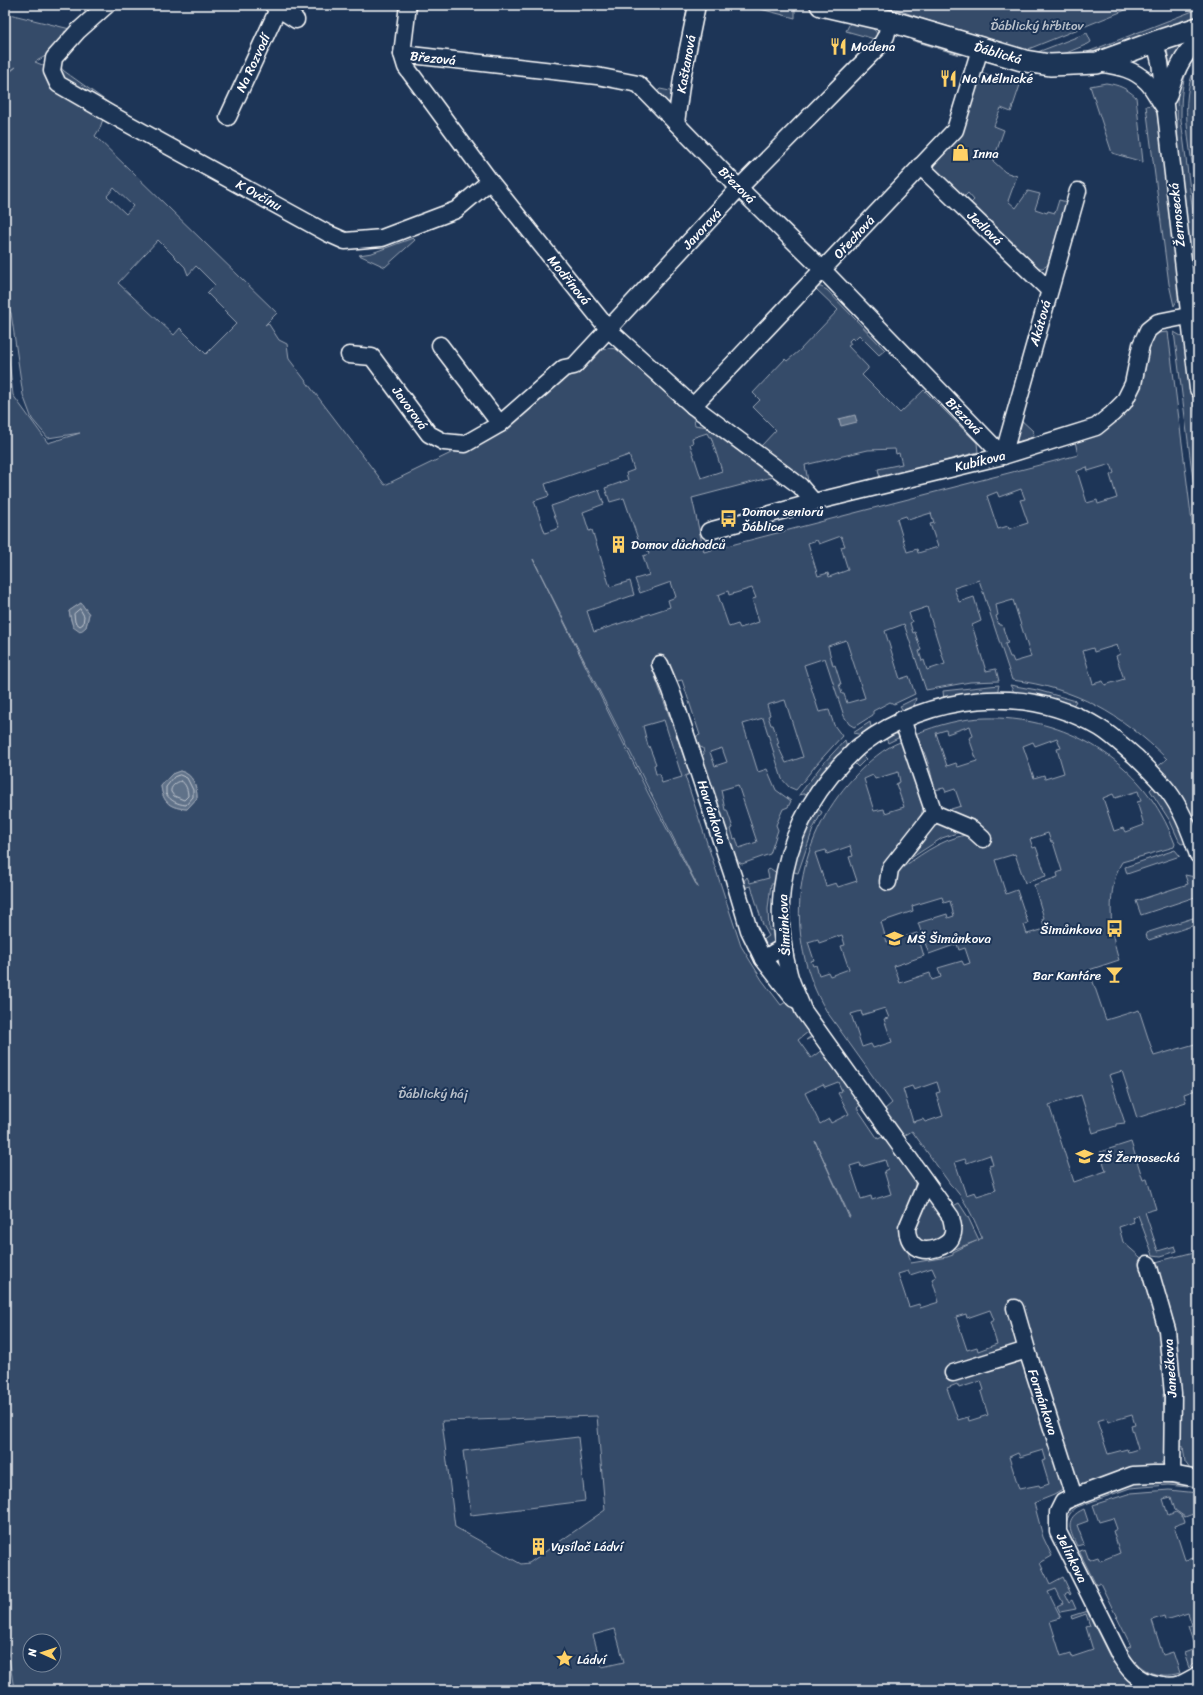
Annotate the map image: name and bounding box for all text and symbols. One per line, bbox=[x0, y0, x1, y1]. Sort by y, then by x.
park label: Ďáblický hřbitov bbox=[990, 14, 1085, 37]
street label: Na Rozvodí bbox=[229, 29, 277, 96]
street label: Kaštanová bbox=[670, 33, 702, 95]
place label: Modena bbox=[851, 35, 896, 58]
street label: Ďáblická bbox=[971, 35, 1025, 71]
restaurant icon: Modena bbox=[828, 36, 848, 56]
street label: Březová bbox=[409, 44, 457, 72]
place label: Na Mělnické bbox=[962, 67, 1033, 90]
restaurant icon: Na Mělnické bbox=[939, 68, 959, 88]
place label: Inna bbox=[972, 142, 999, 165]
shop icon: Inna bbox=[950, 143, 970, 163]
street label: Březová bbox=[713, 161, 762, 210]
street label: K Ovčínu bbox=[232, 173, 286, 217]
street label: Žernosecká bbox=[1162, 181, 1192, 248]
street label: Javorová bbox=[676, 203, 728, 256]
street label: Jedlová bbox=[961, 204, 1009, 251]
street label: Ořechová bbox=[828, 209, 881, 264]
street label: Modřínová bbox=[541, 250, 597, 311]
street label: Akátová bbox=[1022, 297, 1058, 350]
street label: Javorová bbox=[386, 380, 434, 435]
street label: Březová bbox=[940, 392, 988, 441]
street label: Kubíkova bbox=[952, 443, 1008, 478]
place label: Domov seniorů Ďáblice bbox=[742, 500, 824, 538]
bus stop icon: Domov seniorů Ďáblice bbox=[719, 508, 739, 528]
place label: Domov důchodců bbox=[631, 533, 725, 556]
building icon: Domov důchodců bbox=[608, 534, 628, 554]
street label: Havránkova bbox=[691, 777, 733, 848]
street label: Šimůnkova bbox=[771, 893, 797, 956]
place label: Šimůnkova bbox=[1040, 918, 1102, 941]
bus stop icon: Šimůnkova bbox=[1105, 919, 1125, 939]
place label: MŠ Šimůnkova bbox=[907, 927, 991, 950]
school or university icon: MŠ Šimůnkova bbox=[884, 928, 904, 948]
place label: Bar Kantáre bbox=[1033, 964, 1101, 987]
bar icon: Bar Kantáre bbox=[1104, 965, 1124, 985]
park label: Ďáblický háj bbox=[398, 1082, 469, 1105]
place label: ZŠ Žernosecká bbox=[1097, 1146, 1180, 1169]
school or university icon: ZŠ Žernosecká bbox=[1074, 1147, 1094, 1167]
street label: Janečkova bbox=[1156, 1337, 1184, 1399]
street label: Formánkova bbox=[1021, 1366, 1065, 1439]
street label: Jelínkova bbox=[1050, 1528, 1094, 1587]
place label: Vysílač Ládví bbox=[551, 1535, 624, 1558]
building icon: Vysílač Ládví bbox=[528, 1536, 548, 1556]
north arrow bbox=[22, 1633, 62, 1673]
text: N bbox=[23, 1648, 42, 1658]
place label: Ládví bbox=[577, 1648, 607, 1671]
place icon: Ládví bbox=[554, 1649, 574, 1669]

